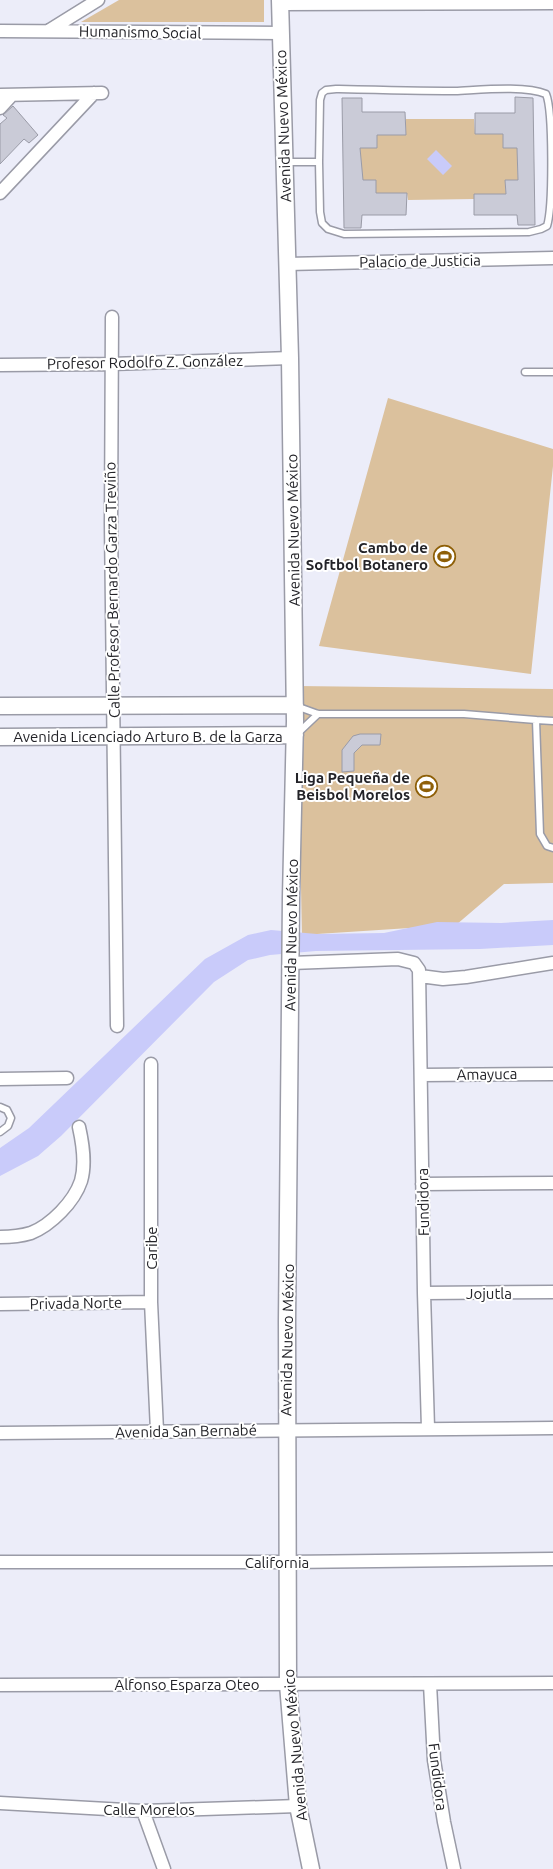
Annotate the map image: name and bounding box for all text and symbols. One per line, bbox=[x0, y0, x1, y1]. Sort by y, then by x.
street label: Humanismo Social bbox=[79, 22, 201, 42]
street label: Avenida Nuevo México bbox=[272, 49, 294, 203]
street label: Palacio de Justicia bbox=[359, 251, 481, 271]
street label: Profesor Rodolfo Z. González bbox=[47, 352, 243, 372]
street label: Avenida Nuevo México bbox=[283, 454, 303, 606]
street label: Calle Profesor Bernardo Garza Treviño bbox=[101, 462, 123, 718]
place label: Cambo de Softbol Botanero bbox=[306, 539, 428, 573]
sports icon: Cambo de Softbol Botanero bbox=[432, 544, 456, 568]
street label: Avenida Licenciado Arturo B. de la Garza bbox=[13, 728, 283, 745]
place label: Liga Pequeña de Beisbol Morelos bbox=[295, 769, 410, 803]
sports icon: Liga Pequeña de Beisbol Morelos bbox=[414, 774, 438, 798]
street label: Avenida Nuevo México bbox=[281, 859, 301, 1011]
street label: Amayuca bbox=[456, 1065, 518, 1083]
street label: Fundidora bbox=[414, 1168, 432, 1236]
street label: Caribe bbox=[143, 1226, 160, 1270]
street label: Avenida Nuevo México bbox=[277, 1264, 297, 1416]
street label: Jojutla bbox=[466, 1285, 512, 1302]
street label: Privada Norte bbox=[30, 1294, 122, 1312]
street label: Avenida San Bernabé bbox=[115, 1421, 257, 1441]
street label: California bbox=[245, 1554, 309, 1571]
street label: Avenida Nuevo México bbox=[280, 1668, 310, 1822]
street label: Alfonso Esparza Oteo bbox=[114, 1676, 260, 1693]
street label: Fundidora bbox=[425, 1742, 451, 1812]
street label: Calle Morelos bbox=[103, 1801, 195, 1818]

